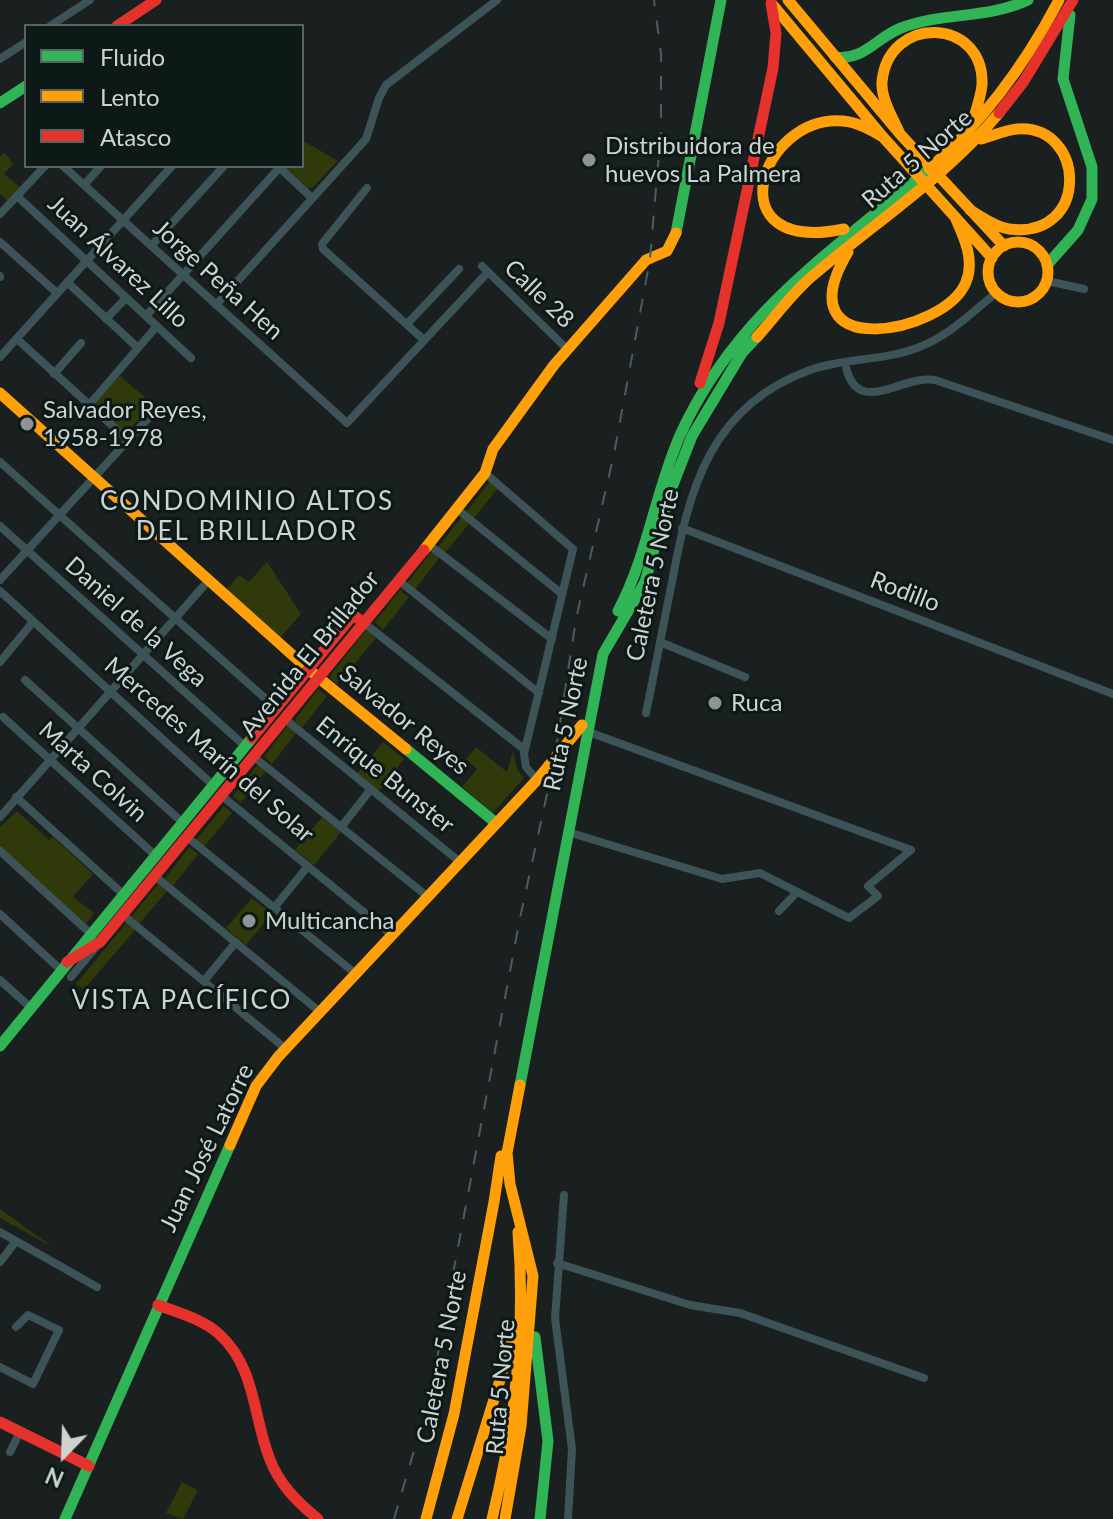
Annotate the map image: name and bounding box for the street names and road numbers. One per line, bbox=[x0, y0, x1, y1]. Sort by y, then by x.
street label: Ruta 5 Norte bbox=[856, 103, 978, 215]
street label: Juan Álvarez Lillo bbox=[42, 190, 194, 334]
street label: Jorge Peña Hen bbox=[147, 214, 289, 346]
street label: Calle 28 bbox=[498, 254, 580, 334]
street label: Caletera 5 Norte bbox=[621, 486, 685, 664]
street label: Daniel de la Vega bbox=[59, 551, 213, 693]
street label: Avenida El Brillador bbox=[234, 565, 386, 743]
street label: Rodillo bbox=[866, 566, 944, 618]
street label: Mercedes Marín del Solar bbox=[98, 651, 320, 849]
street label: Ruta 5 Norte bbox=[538, 654, 594, 794]
street label: Salvador Reyes bbox=[333, 659, 475, 781]
street label: Enrique Bunster bbox=[310, 710, 460, 840]
street label: Marta Colvin bbox=[33, 716, 153, 828]
street label: Juan José Latorre bbox=[154, 1059, 260, 1237]
street label: Caletera 5 Norte bbox=[411, 1268, 473, 1446]
street label: Ruta 5 Norte bbox=[481, 1318, 521, 1456]

